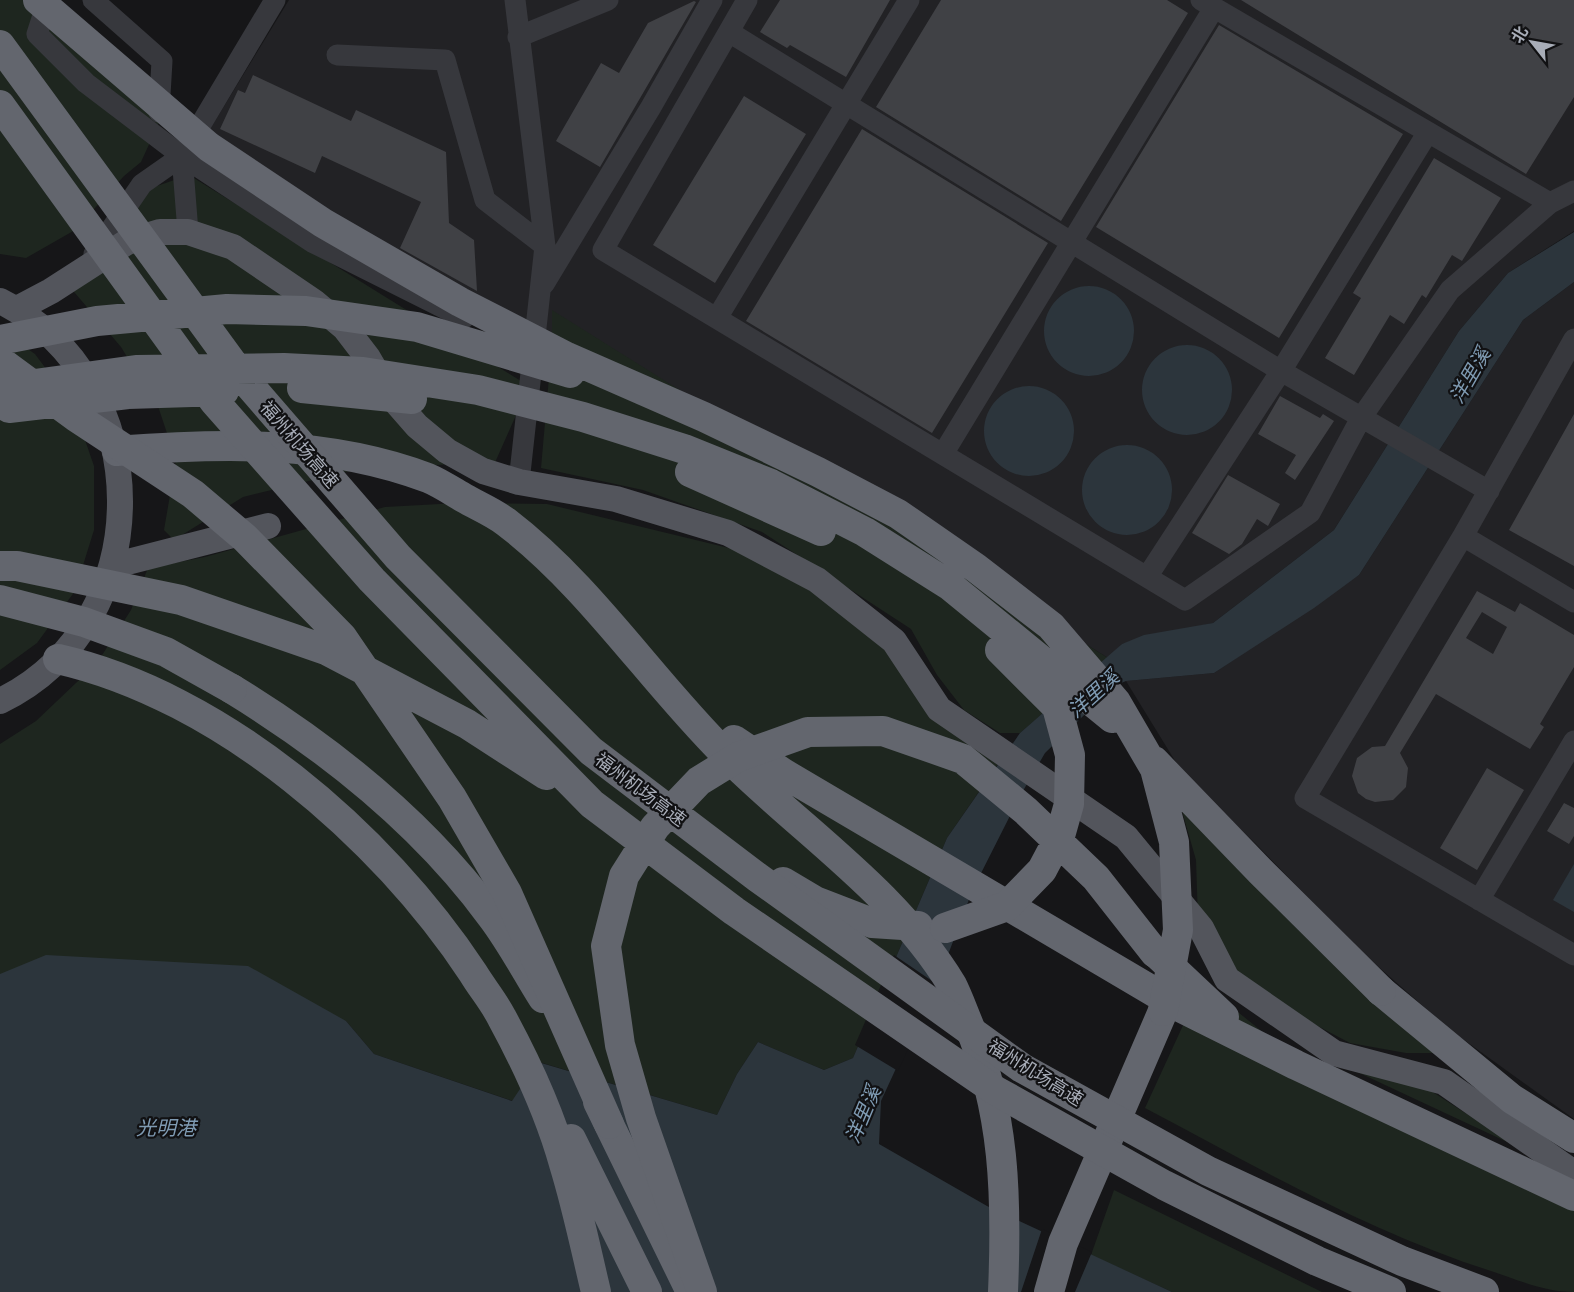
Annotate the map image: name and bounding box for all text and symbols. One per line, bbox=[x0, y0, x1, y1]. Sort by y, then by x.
north arrow bbox=[1502, 12, 1562, 72]
text: 北 bbox=[1506, 22, 1531, 46]
water label: 洋里溪 bbox=[1444, 341, 1495, 407]
street label: 福州机场高速 bbox=[256, 396, 344, 492]
water label: 洋里溪 bbox=[1063, 663, 1125, 722]
street label: 福州机场高速 bbox=[591, 748, 691, 830]
street label: 福州机场高速 bbox=[984, 1034, 1088, 1110]
water label: 洋里溪 bbox=[839, 1080, 886, 1146]
water label: 光明港 bbox=[136, 1115, 199, 1139]

